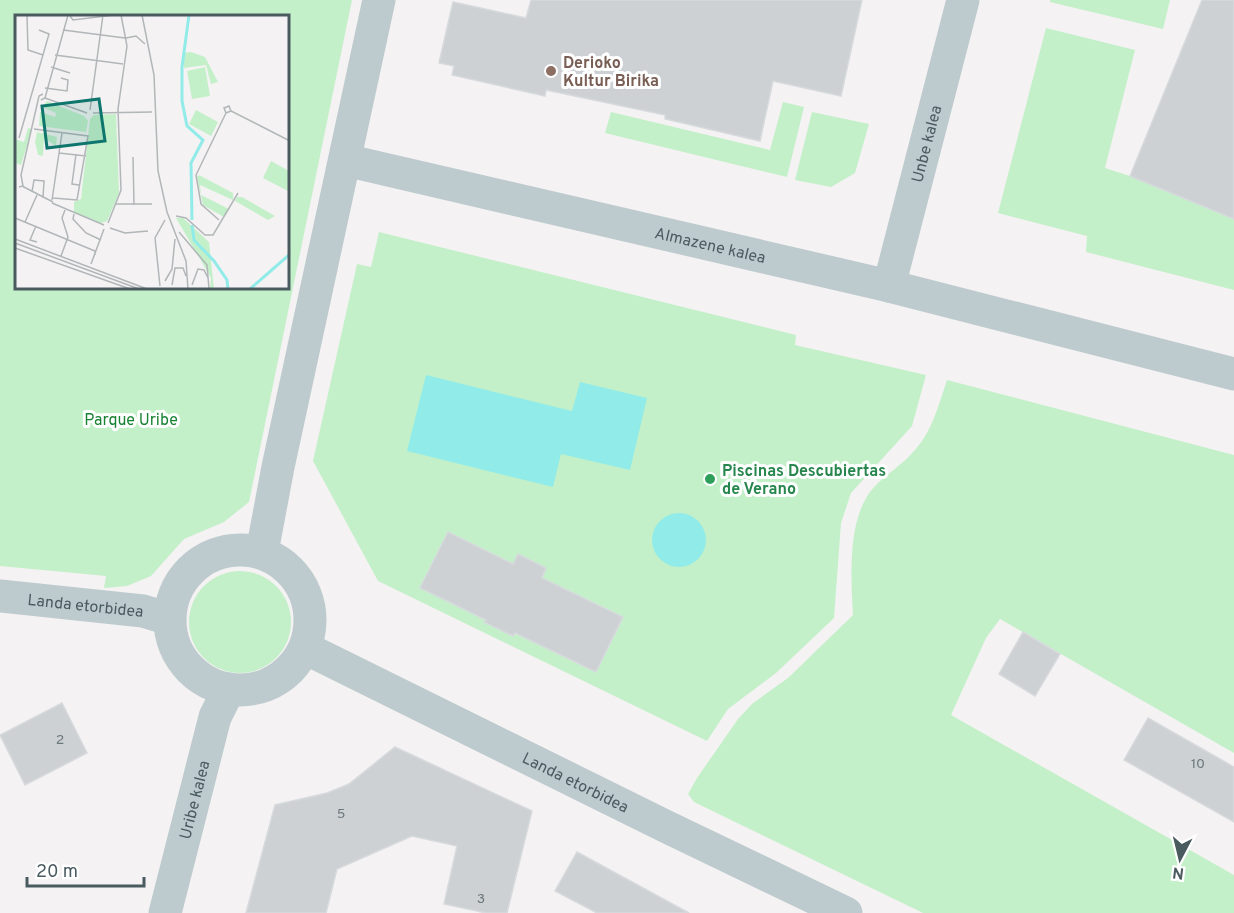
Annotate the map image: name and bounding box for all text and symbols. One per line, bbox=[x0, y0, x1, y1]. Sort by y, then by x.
inset map bbox=[15, 15, 290, 290]
place label: Derioko Kultur Birika bbox=[563, 54, 659, 92]
marker: Derioko Kultur Birika bbox=[544, 64, 558, 78]
street label: Unbe kalea bbox=[908, 103, 947, 185]
street label: Almazene kalea bbox=[653, 224, 767, 269]
park label: Parque Uribe bbox=[84, 411, 178, 431]
place label: Piscinas Descubiertas de Verano bbox=[722, 462, 886, 500]
marker: Piscinas Descubiertas de Verano bbox=[703, 472, 717, 486]
street label: Landa etorbidea bbox=[26, 591, 144, 623]
house number: 2 bbox=[56, 732, 64, 749]
street label: Landa etorbidea bbox=[518, 749, 631, 818]
house number: 10 bbox=[1191, 756, 1205, 773]
street label: Uribe kalea bbox=[176, 759, 216, 842]
house number: 5 bbox=[337, 806, 345, 823]
north arrow bbox=[1150, 829, 1210, 889]
scale bar bbox=[27, 850, 144, 888]
text: 20 m bbox=[36, 861, 78, 884]
text: N bbox=[1171, 861, 1185, 883]
house number: 3 bbox=[477, 891, 485, 908]

